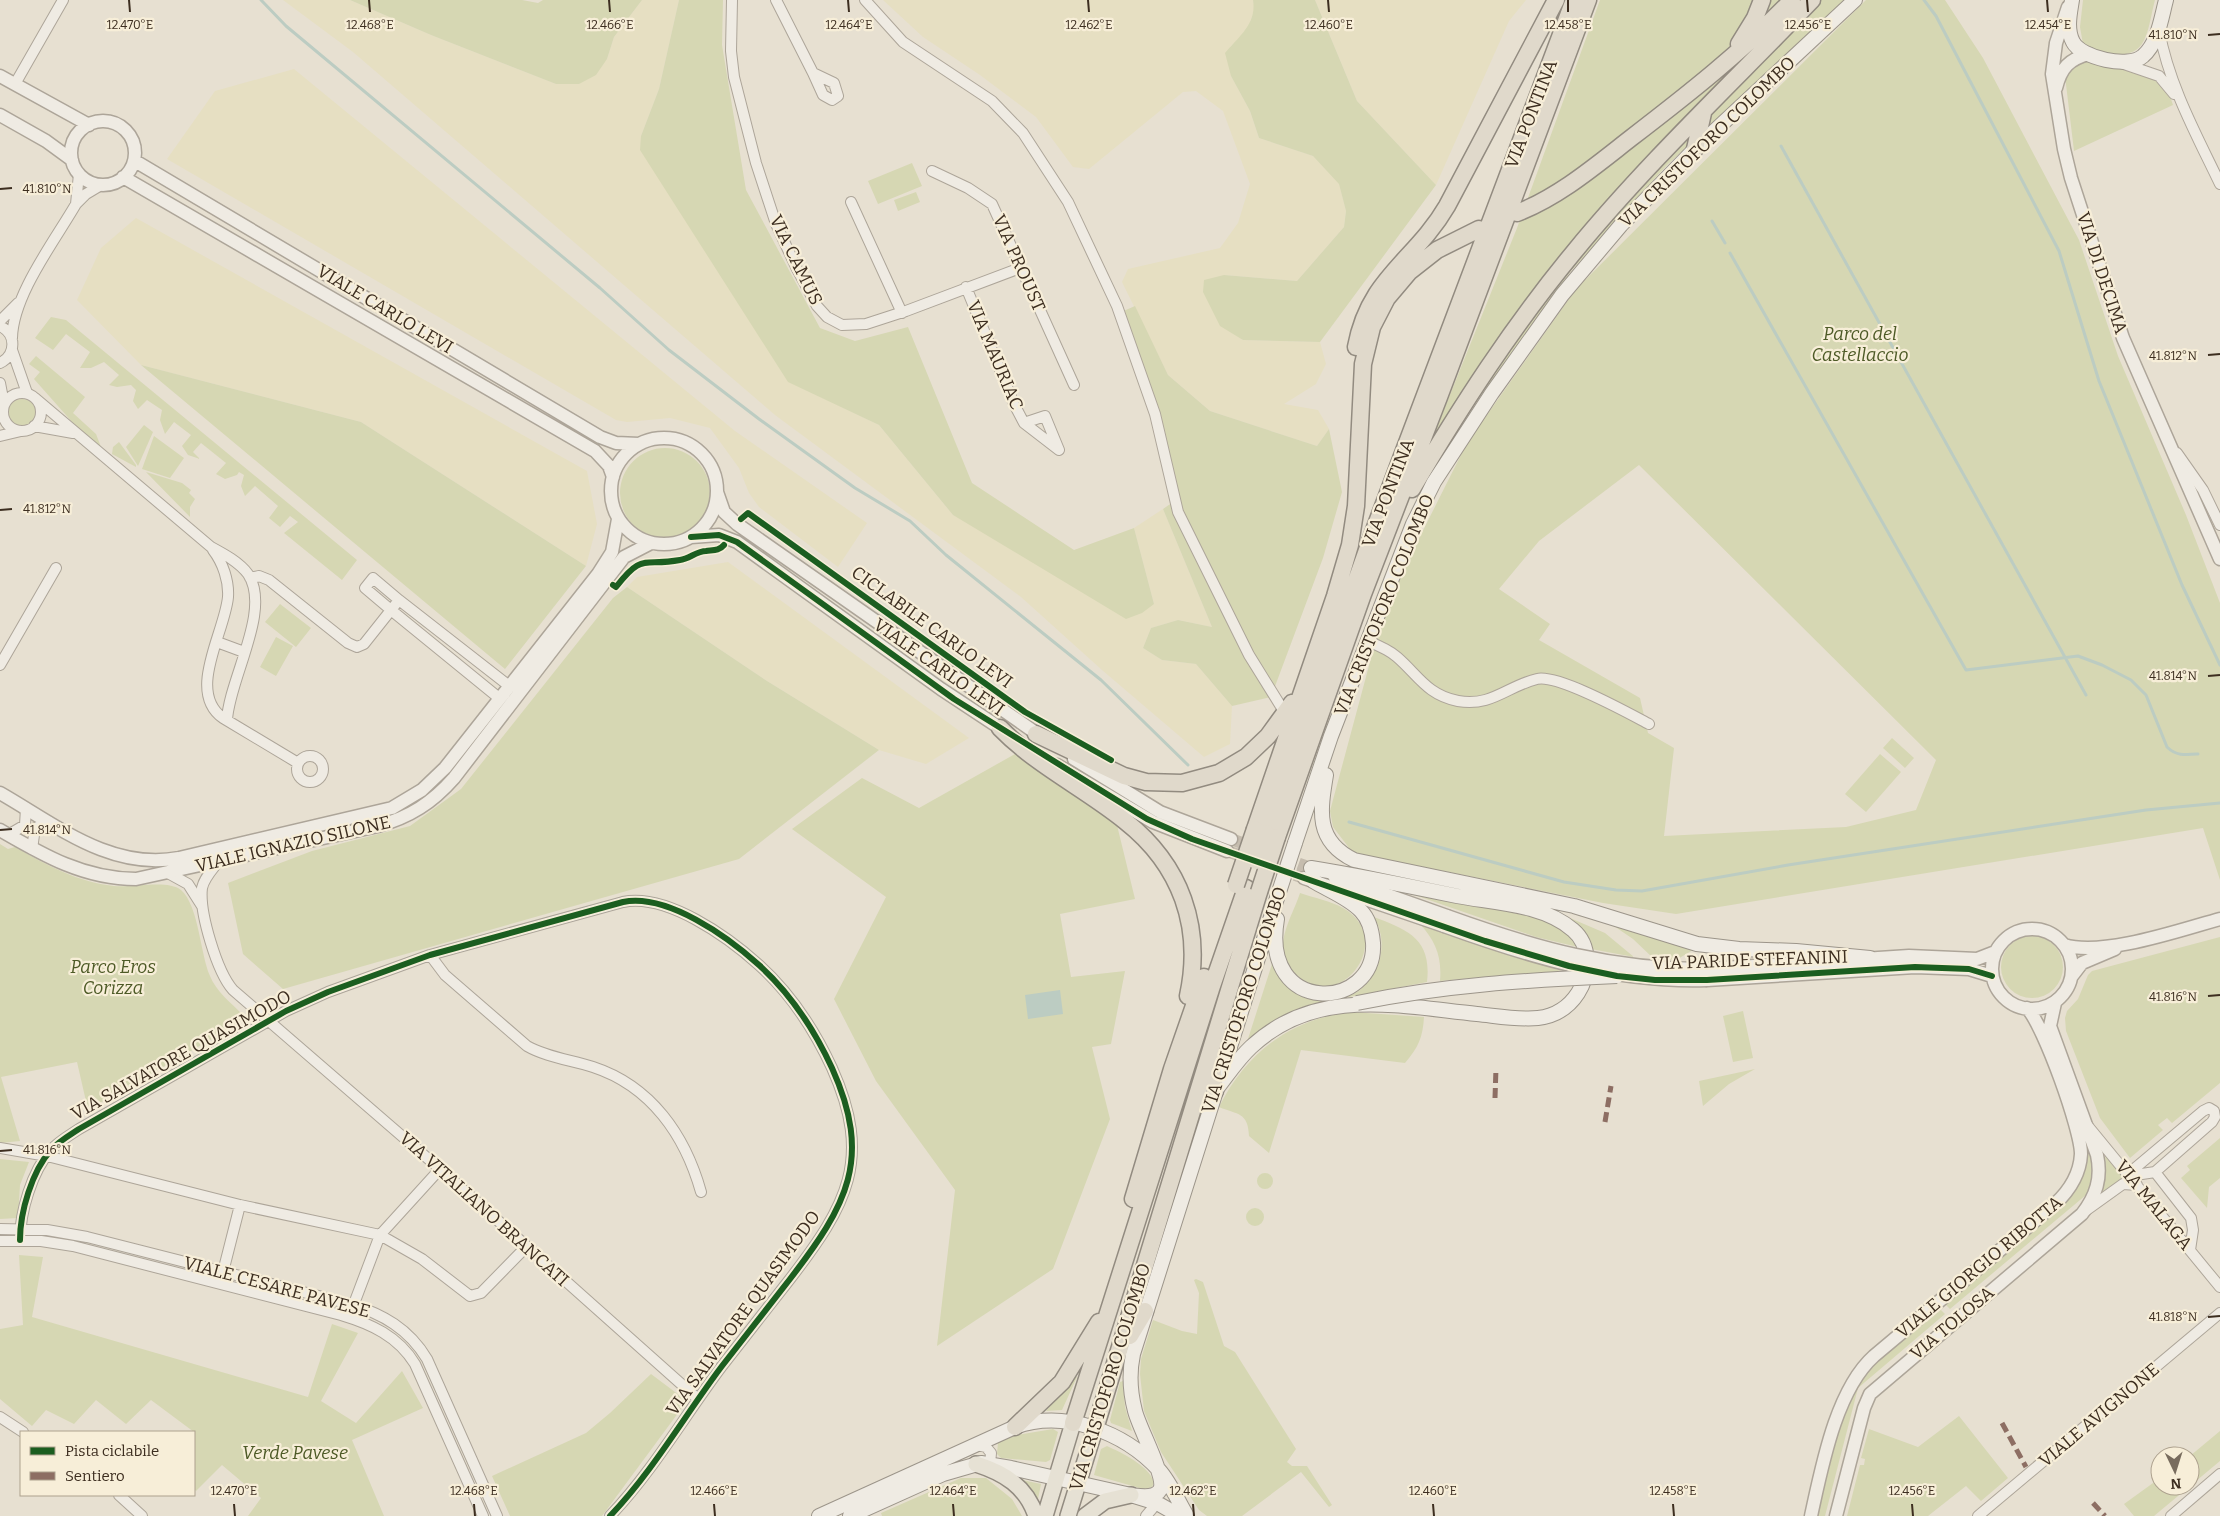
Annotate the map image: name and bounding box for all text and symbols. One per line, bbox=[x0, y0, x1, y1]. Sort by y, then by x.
text: 12.470°E bbox=[107, 18, 153, 32]
text: 12.468°E bbox=[346, 18, 394, 32]
text: 12.466°E bbox=[586, 18, 634, 32]
text: 12.464°E bbox=[826, 18, 872, 32]
text: 12.462°E bbox=[1066, 18, 1112, 32]
text: 12.460°E bbox=[1305, 18, 1353, 32]
text: 12.458°E bbox=[1545, 18, 1592, 32]
text: 12.456°E bbox=[1785, 18, 1831, 32]
text: 12.454°E bbox=[2025, 18, 2071, 32]
text: 41.810°N bbox=[2149, 28, 2198, 42]
street label: VIA CRISTOFORO COLOMBO bbox=[1614, 52, 1800, 232]
street label: VIA PONTINA bbox=[1500, 56, 1562, 172]
text: 41.810°N bbox=[23, 182, 72, 196]
street label: VIA DI DECIMA bbox=[2072, 209, 2132, 337]
street label: VIA CAMUS bbox=[765, 211, 827, 309]
street label: VIA PROUST bbox=[988, 211, 1050, 315]
street label: VIALE CARLO LEVI bbox=[313, 260, 457, 358]
street label: VIA MAURIAC bbox=[962, 297, 1028, 413]
park label: Parco del Castellaccio bbox=[1812, 323, 1908, 366]
text: 41.812°N bbox=[2149, 349, 2197, 363]
street label: VIA PONTINA bbox=[1357, 435, 1419, 551]
street label: VIA CRISTOFORO COLOMBO bbox=[1329, 491, 1439, 719]
text: 41.812°N bbox=[23, 502, 71, 516]
street label: CICLABILE CARLO LEVI bbox=[847, 561, 1017, 693]
street label: VIALE CARLO LEVI bbox=[869, 614, 1009, 720]
text: 41.814°N bbox=[2149, 669, 2197, 683]
street label: VIALE IGNAZIO SILONE bbox=[193, 811, 393, 877]
text: 41.814°N bbox=[23, 823, 71, 837]
street label: VIA CRISTOFORO COLOMBO bbox=[1197, 884, 1291, 1116]
street label: VIA PARIDE STEFANINI bbox=[1652, 946, 1848, 974]
park label: Parco Eros Corizza bbox=[70, 956, 156, 999]
street label: VIA SALVATORE QUASIMODO bbox=[67, 985, 295, 1125]
text: 41.816°N bbox=[2149, 990, 2198, 1004]
street label: VIA VITALIANO BRANCATI bbox=[395, 1127, 573, 1291]
text: 41.816°N bbox=[23, 1143, 72, 1157]
street label: VIA MALAGA bbox=[2111, 1155, 2197, 1255]
street label: VIALE GIORGIO RIBOTTA bbox=[1891, 1191, 2067, 1343]
street label: VIA SALVATORE QUASIMODO bbox=[661, 1206, 825, 1420]
street label: VIALE CESARE PAVESE bbox=[181, 1251, 373, 1323]
street label: VIA CRISTOFORO COLOMBO bbox=[1065, 1260, 1155, 1494]
street label: VIA TOLOSA bbox=[1905, 1281, 1999, 1365]
text: 41.818°N bbox=[2149, 1310, 2198, 1324]
street label: VIALE AVIGNONE bbox=[2034, 1358, 2164, 1472]
legend bbox=[20, 1431, 195, 1496]
text: Pista ciclabile bbox=[65, 1442, 159, 1460]
park label: Verde Pavese bbox=[242, 1442, 348, 1464]
north arrow bbox=[2150, 1446, 2200, 1496]
text: Sentiero bbox=[65, 1467, 125, 1485]
text: N bbox=[2170, 1475, 2182, 1492]
text: 12.470°E bbox=[211, 1484, 257, 1498]
text: 12.468°E bbox=[450, 1484, 498, 1498]
text: 12.466°E bbox=[690, 1484, 738, 1498]
text: 12.464°E bbox=[930, 1484, 976, 1498]
text: 12.462°E bbox=[1170, 1484, 1216, 1498]
text: 12.460°E bbox=[1409, 1484, 1457, 1498]
text: 12.458°E bbox=[1650, 1484, 1697, 1498]
text: 12.456°E bbox=[1889, 1484, 1935, 1498]

